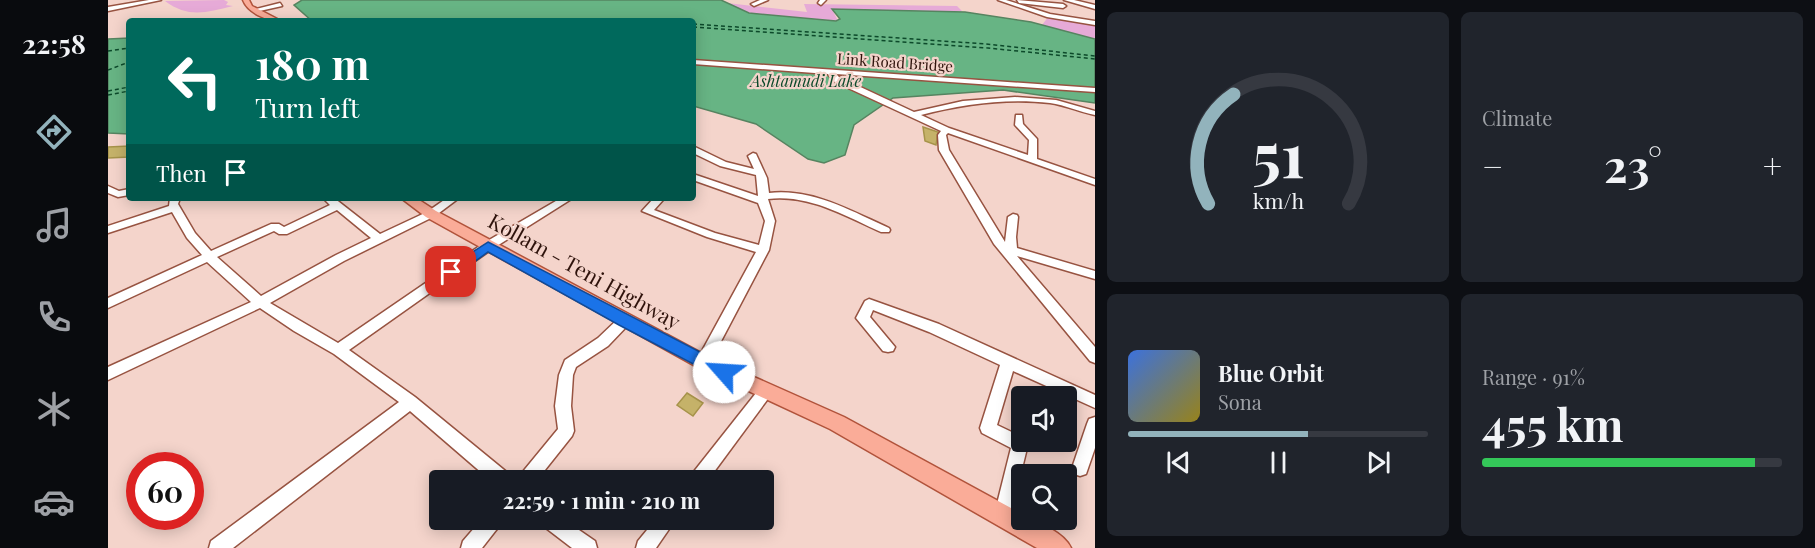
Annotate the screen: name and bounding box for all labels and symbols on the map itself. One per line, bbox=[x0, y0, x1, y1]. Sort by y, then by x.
street label: Link Road Bridge bbox=[836, 48, 954, 76]
water label: Ashtamudi Lake bbox=[749, 70, 862, 91]
street label: Kollam - Teni Highway bbox=[484, 206, 686, 335]
pin bbox=[425, 246, 476, 297]
position arrow bbox=[692, 340, 756, 404]
speed limit sign: 60 bbox=[126, 452, 204, 530]

